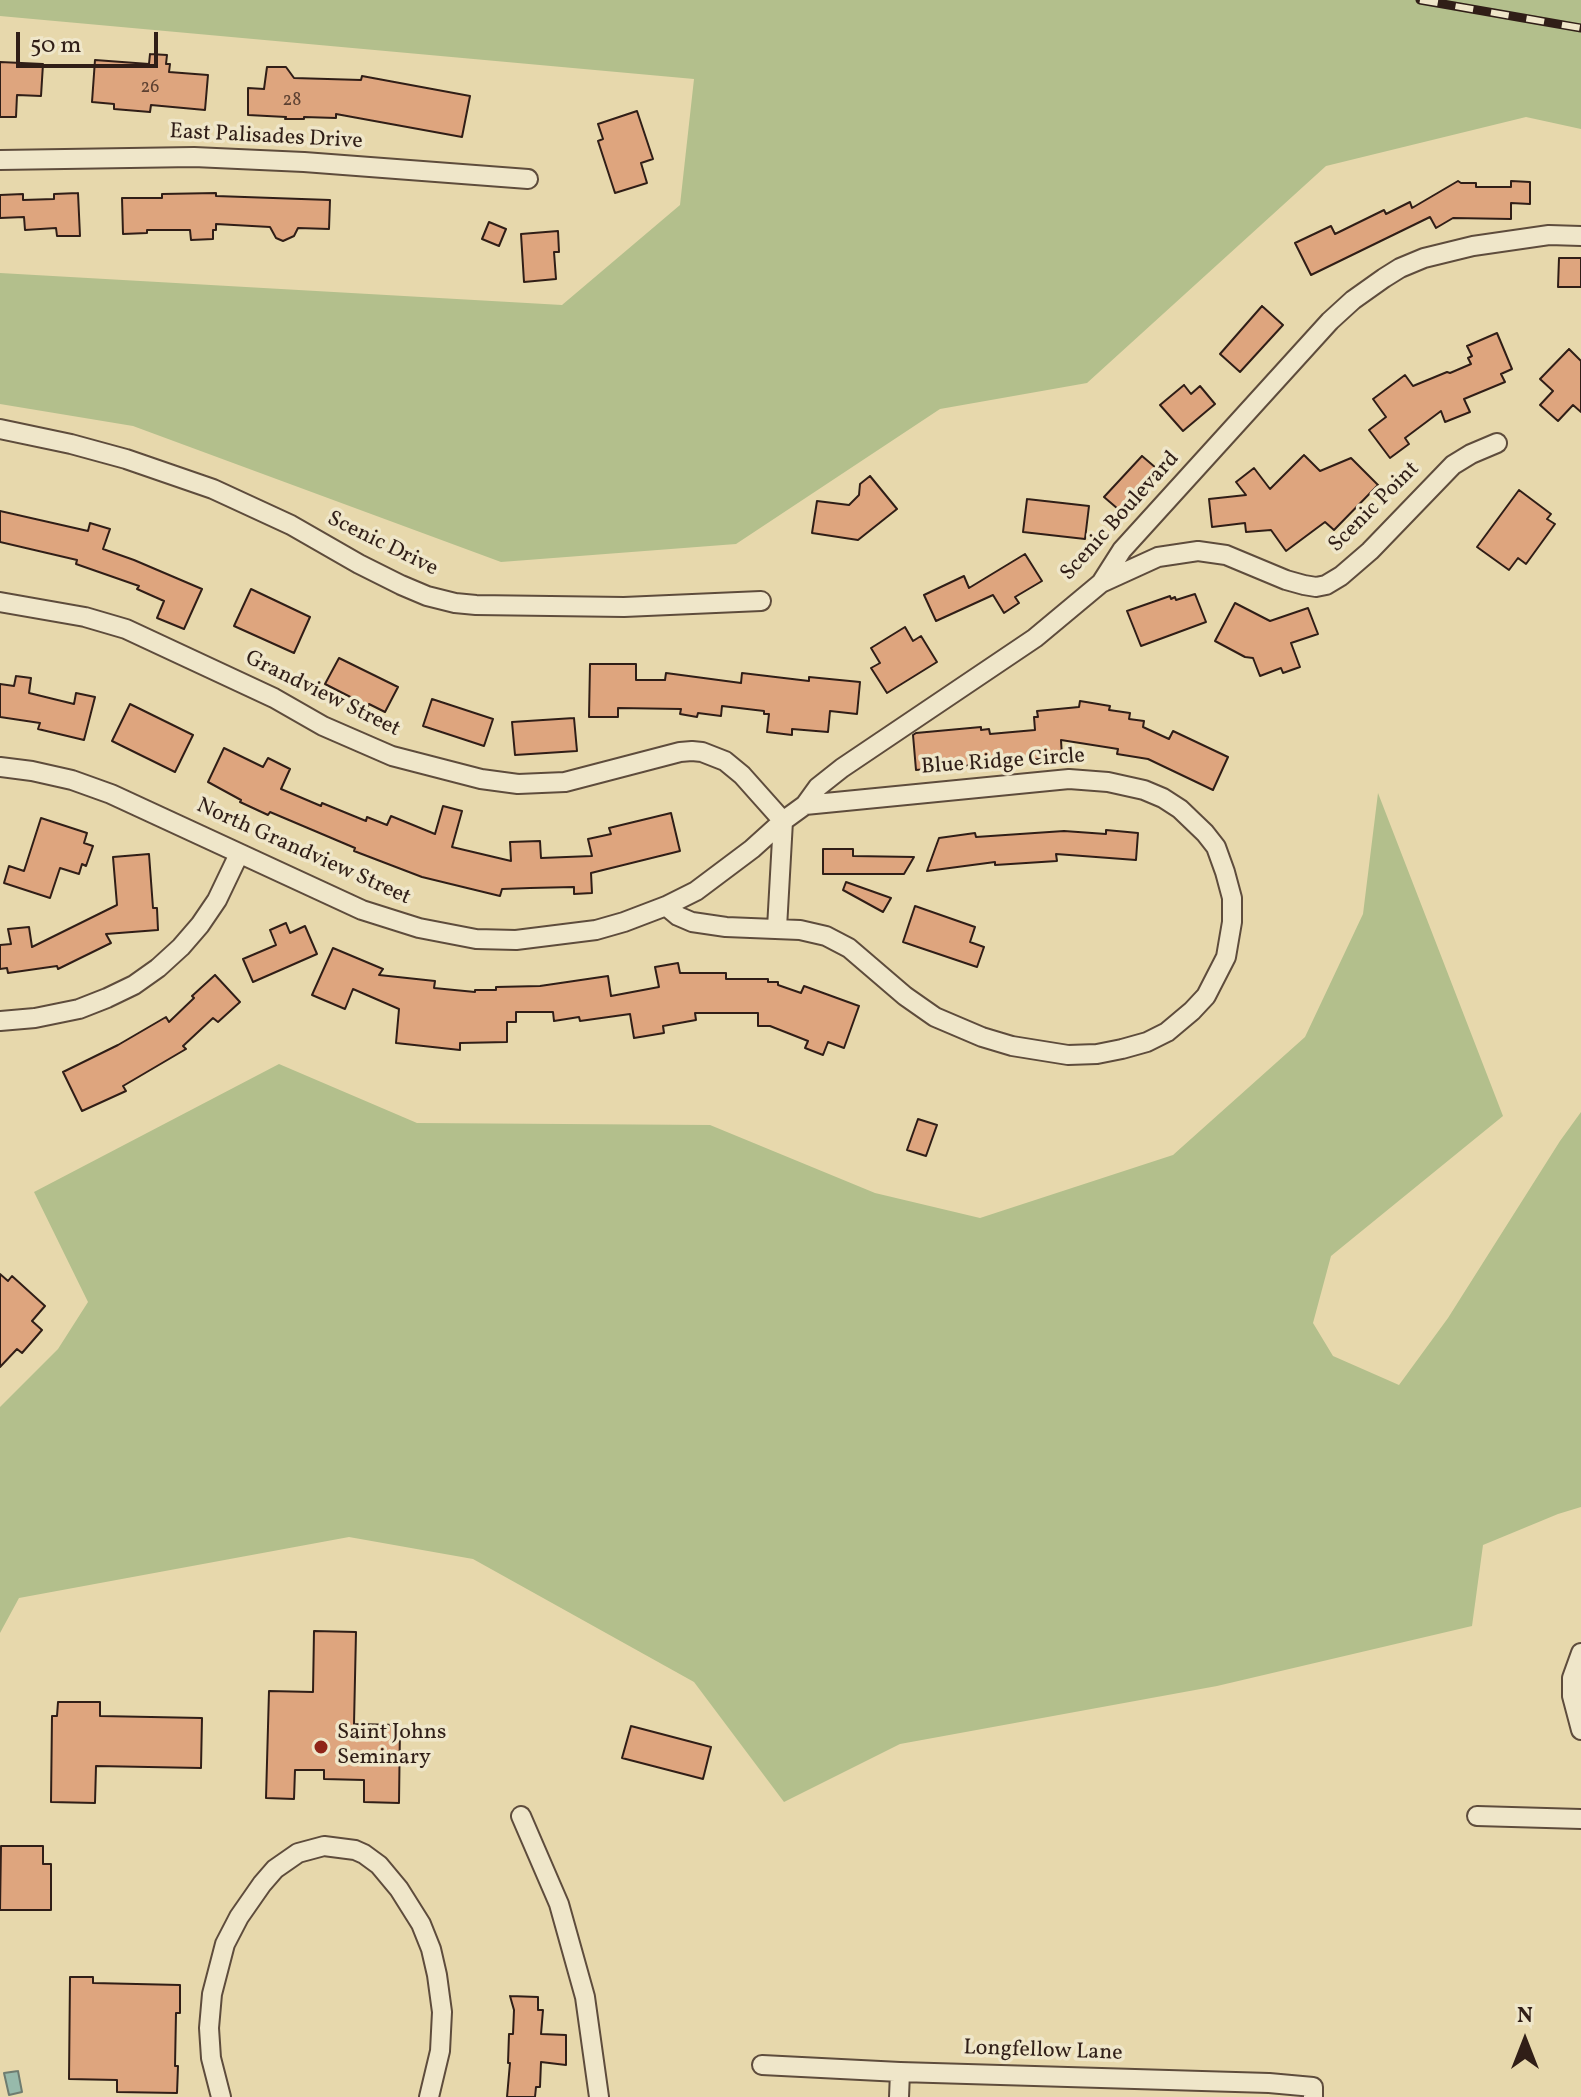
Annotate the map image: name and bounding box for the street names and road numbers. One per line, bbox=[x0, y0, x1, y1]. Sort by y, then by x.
street label: East Palisades Drive bbox=[169, 120, 363, 156]
street label: Scenic Boulevard bbox=[1056, 447, 1186, 587]
street label: Scenic Point bbox=[1324, 457, 1426, 559]
street label: Scenic Drive bbox=[322, 507, 442, 583]
street label: Grandview Street bbox=[240, 646, 404, 744]
street label: Blue Ridge Circle bbox=[920, 744, 1086, 782]
street label: North Grandview Street bbox=[192, 794, 414, 912]
street label: Longfellow Lane bbox=[963, 2036, 1123, 2068]

